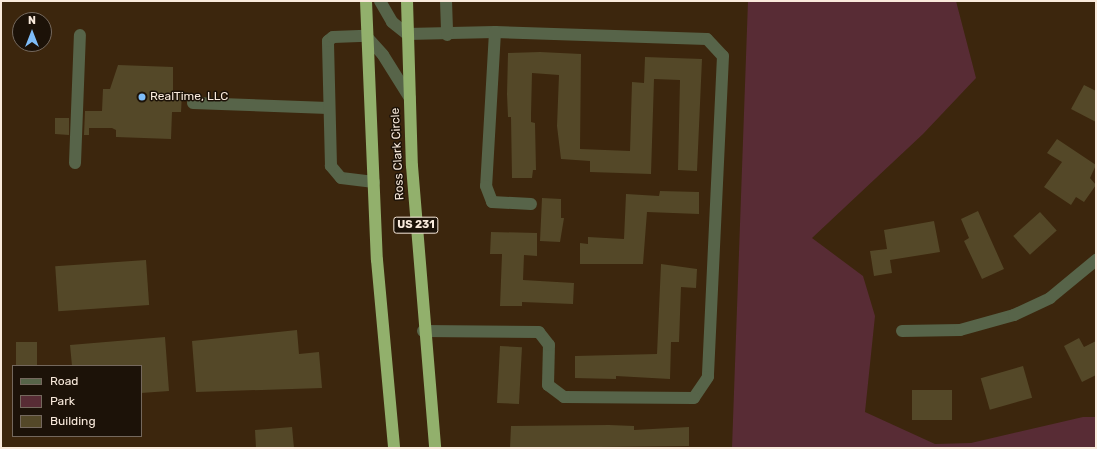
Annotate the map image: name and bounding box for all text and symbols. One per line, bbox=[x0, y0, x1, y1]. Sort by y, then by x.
north arrow bbox=[12, 12, 52, 52]
text: N bbox=[28, 14, 36, 27]
place label: RealTime, LLC bbox=[150, 90, 228, 104]
marker: RealTime, LLC bbox=[137, 92, 147, 102]
street label: Ross Clark Circle bbox=[388, 107, 408, 201]
road number: US 231 bbox=[393, 216, 439, 234]
legend bbox=[12, 365, 142, 437]
text: Road bbox=[50, 374, 78, 388]
text: Park bbox=[50, 394, 75, 408]
text: Building bbox=[50, 414, 96, 428]

